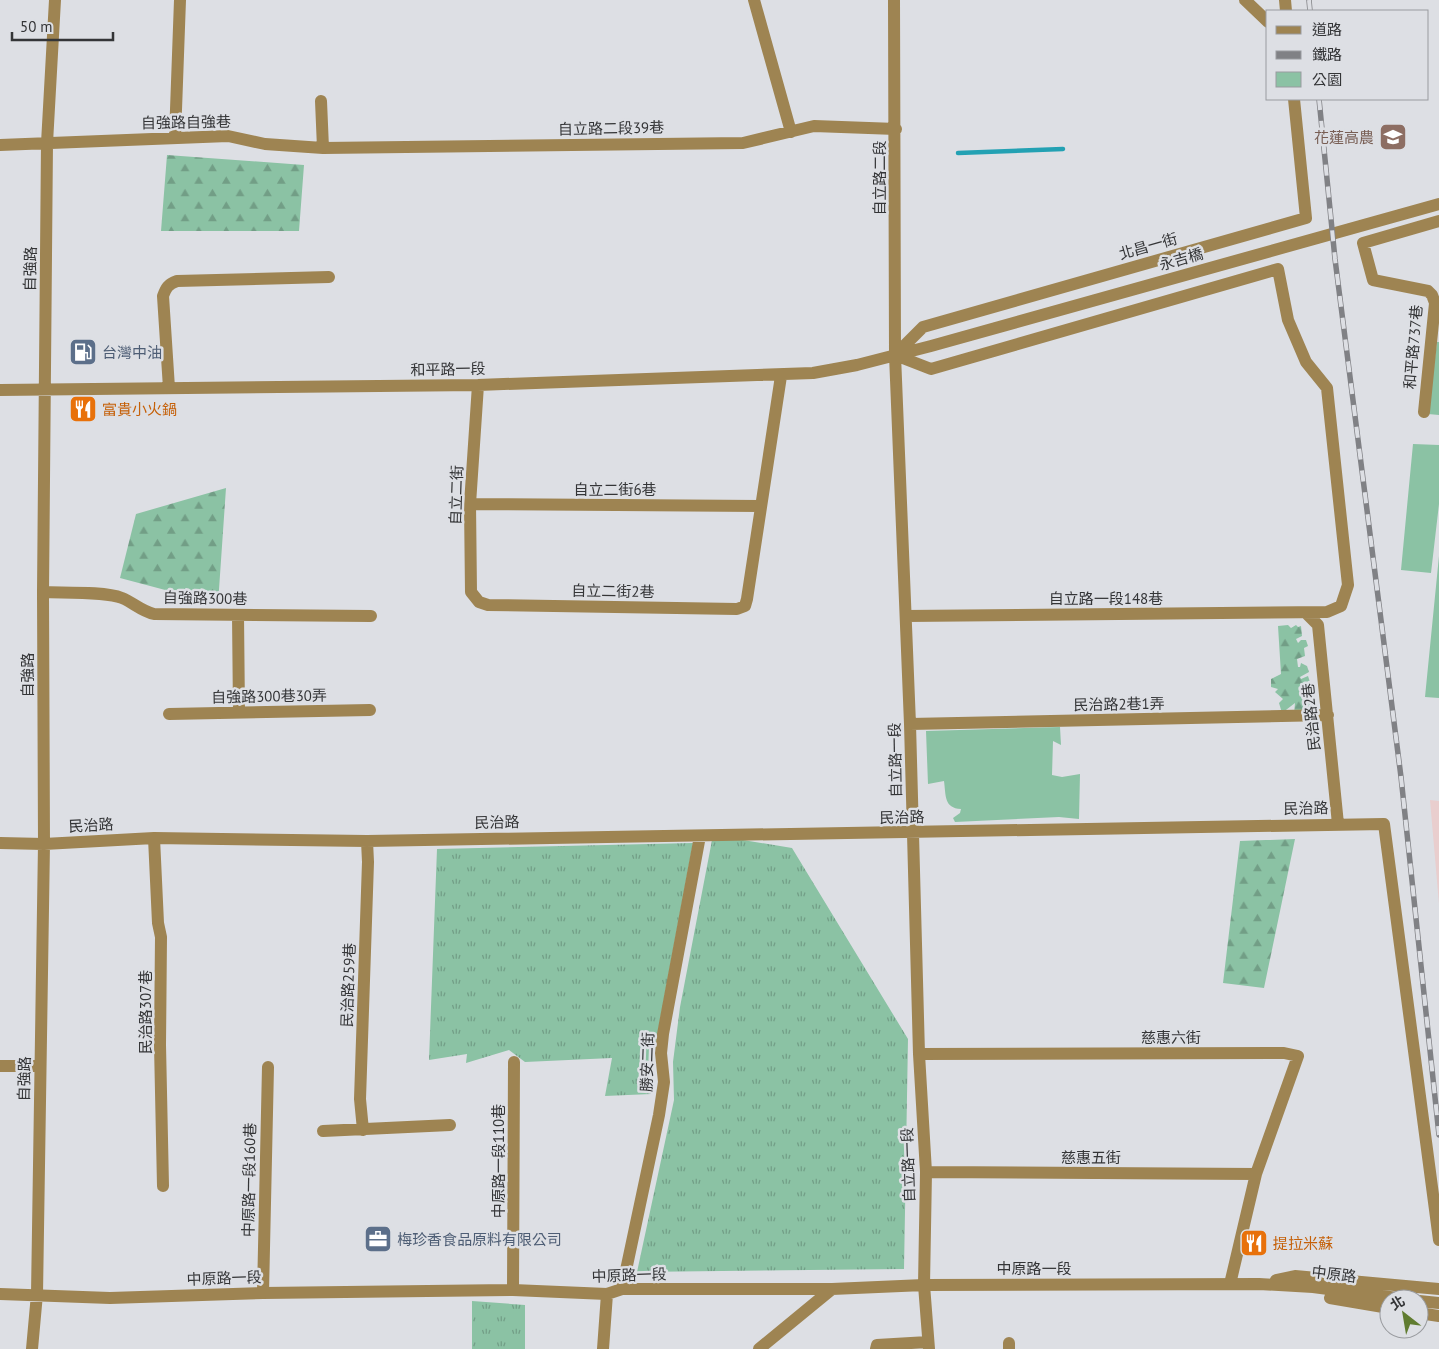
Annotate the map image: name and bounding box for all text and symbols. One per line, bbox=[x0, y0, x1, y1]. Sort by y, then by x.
scale bar bbox=[12, 10, 114, 42]
legend bbox=[1266, 10, 1429, 100]
text: 50 m bbox=[20, 17, 53, 36]
text: 道路 bbox=[1312, 20, 1342, 39]
text: 鐵路 bbox=[1312, 45, 1342, 64]
text: 公園 bbox=[1312, 70, 1342, 89]
street label: 自強路自強巷 bbox=[141, 112, 231, 132]
street label: 自立路二段39巷 bbox=[558, 118, 664, 138]
school or university icon: 花蓮高農 bbox=[1378, 122, 1408, 152]
place label: 花蓮高農 bbox=[1314, 128, 1374, 147]
street label: 自立路二段 bbox=[870, 140, 889, 216]
street label: 北昌一街 bbox=[1117, 229, 1179, 263]
street label: 永吉橋 bbox=[1157, 244, 1205, 274]
street label: 自強路 bbox=[20, 246, 40, 292]
street label: 和平路737巷 bbox=[1400, 304, 1426, 390]
fuel station icon: 台灣中油 bbox=[68, 337, 98, 367]
place label: 台灣中油 bbox=[102, 343, 162, 362]
street label: 和平路一段 bbox=[410, 359, 486, 379]
restaurant icon: 富貴小火鍋 bbox=[68, 394, 98, 424]
place label: 富貴小火鍋 bbox=[102, 400, 177, 419]
street label: 自立二街 bbox=[445, 465, 467, 525]
street label: 自立二街6巷 bbox=[573, 480, 657, 499]
street label: 自立二街2巷 bbox=[571, 581, 655, 601]
street label: 自強路300巷 bbox=[163, 588, 247, 608]
street label: 自立路一段148巷 bbox=[1049, 589, 1163, 608]
street label: 自強路 bbox=[18, 652, 37, 698]
street label: 民治路2巷 bbox=[1298, 682, 1324, 752]
street label: 自強路300巷30弄 bbox=[211, 685, 327, 707]
street label: 民治路2巷1弄 bbox=[1073, 694, 1165, 714]
street label: 自立路一段 bbox=[885, 722, 905, 798]
street label: 民治路 bbox=[1283, 798, 1329, 818]
street label: 民治路 bbox=[879, 807, 925, 827]
street label: 民治路 bbox=[474, 812, 520, 832]
street label: 民治路 bbox=[68, 814, 114, 836]
street label: 民治路259巷 bbox=[337, 942, 359, 1028]
street label: 民治路307巷 bbox=[136, 970, 155, 1054]
street label: 慈惠六街 bbox=[1141, 1028, 1201, 1047]
street label: 勝安二街 bbox=[636, 1032, 658, 1092]
street label: 自強路 bbox=[14, 1056, 34, 1102]
street label: 中原路一段110巷 bbox=[489, 1104, 508, 1218]
street label: 中原路一段160巷 bbox=[239, 1123, 259, 1237]
street label: 自立路一段 bbox=[897, 1127, 919, 1203]
street label: 慈惠五街 bbox=[1061, 1148, 1121, 1167]
office icon: 梅珍香食品原料有限公司 bbox=[363, 1224, 393, 1254]
restaurant icon: 提拉米蘇 bbox=[1239, 1228, 1269, 1258]
place label: 梅珍香食品原料有限公司 bbox=[397, 1230, 562, 1249]
place label: 提拉米蘇 bbox=[1273, 1234, 1333, 1253]
street label: 中原路一段 bbox=[996, 1259, 1072, 1278]
street label: 中原路 bbox=[1311, 1262, 1357, 1286]
street label: 中原路一段 bbox=[591, 1264, 667, 1286]
street label: 中原路一段 bbox=[186, 1267, 262, 1289]
north arrow bbox=[1379, 1289, 1429, 1339]
text: 北 bbox=[1387, 1292, 1408, 1314]

